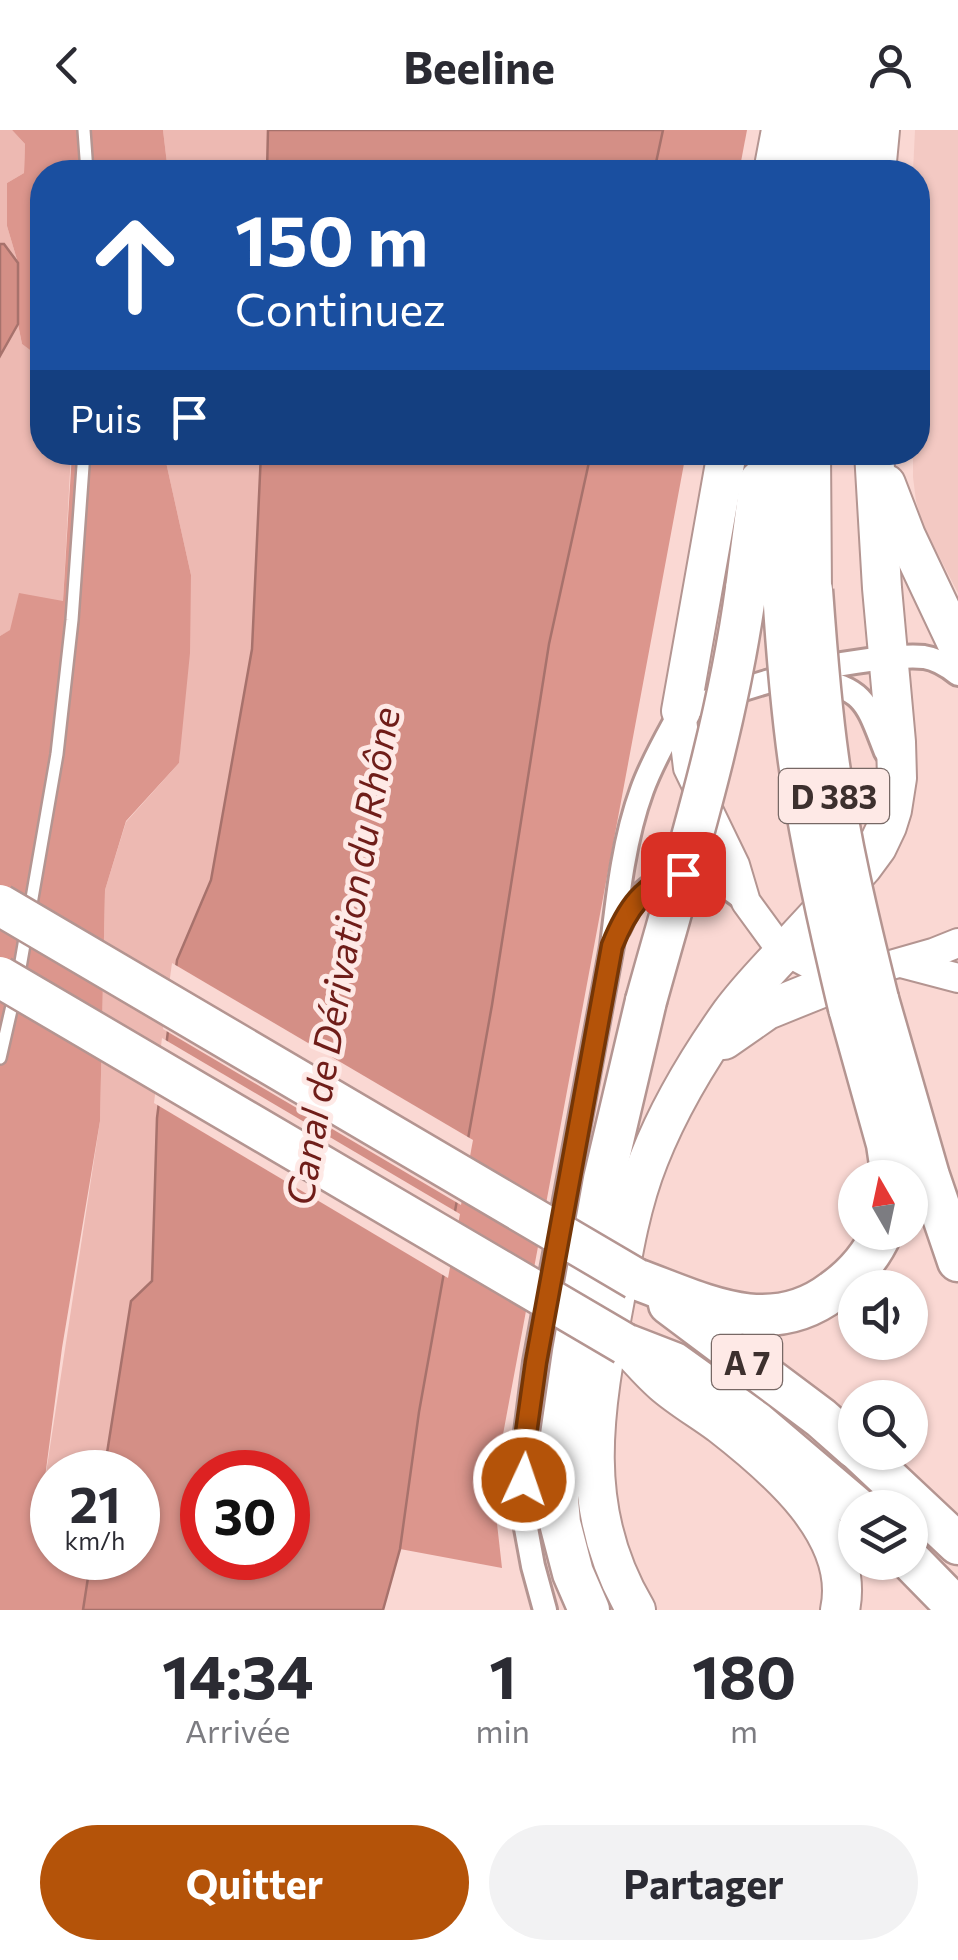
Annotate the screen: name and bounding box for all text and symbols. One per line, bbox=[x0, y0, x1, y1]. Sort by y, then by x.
icon: back bbox=[40, 38, 95, 93]
text: Beeline bbox=[403, 38, 555, 93]
icon: person bbox=[863, 38, 918, 93]
text: 150 m bbox=[235, 195, 428, 280]
icon: ahead bbox=[70, 200, 200, 330]
text: Continuez bbox=[235, 280, 446, 335]
icon: arrive bbox=[162, 390, 217, 445]
text: Puis bbox=[70, 394, 142, 441]
water label: Canal de Dérivation du Rhône bbox=[274, 703, 408, 1209]
road number: D 383 bbox=[779, 769, 889, 823]
pin bbox=[641, 832, 726, 917]
icon: arrive bbox=[656, 847, 711, 902]
north arrow bbox=[838, 1160, 928, 1250]
map controls bbox=[838, 1160, 928, 1580]
button: sound bbox=[838, 1270, 928, 1360]
road number: A 7 bbox=[712, 1335, 782, 1389]
button: search bbox=[838, 1380, 928, 1470]
position arrow bbox=[472, 1428, 576, 1532]
speed limit sign: 30 bbox=[180, 1450, 310, 1580]
text: 21 bbox=[69, 1472, 121, 1533]
button: layers bbox=[838, 1490, 928, 1580]
text: km/h bbox=[65, 1525, 125, 1555]
text: 14:34 bbox=[162, 1638, 314, 1711]
text: 1 bbox=[489, 1638, 516, 1711]
text: 180 bbox=[692, 1638, 796, 1711]
text: Arrivée bbox=[185, 1710, 290, 1750]
text: min bbox=[475, 1710, 530, 1750]
text: m bbox=[730, 1710, 758, 1750]
button: Quitter bbox=[40, 1825, 469, 1940]
button: Partager bbox=[489, 1825, 918, 1940]

